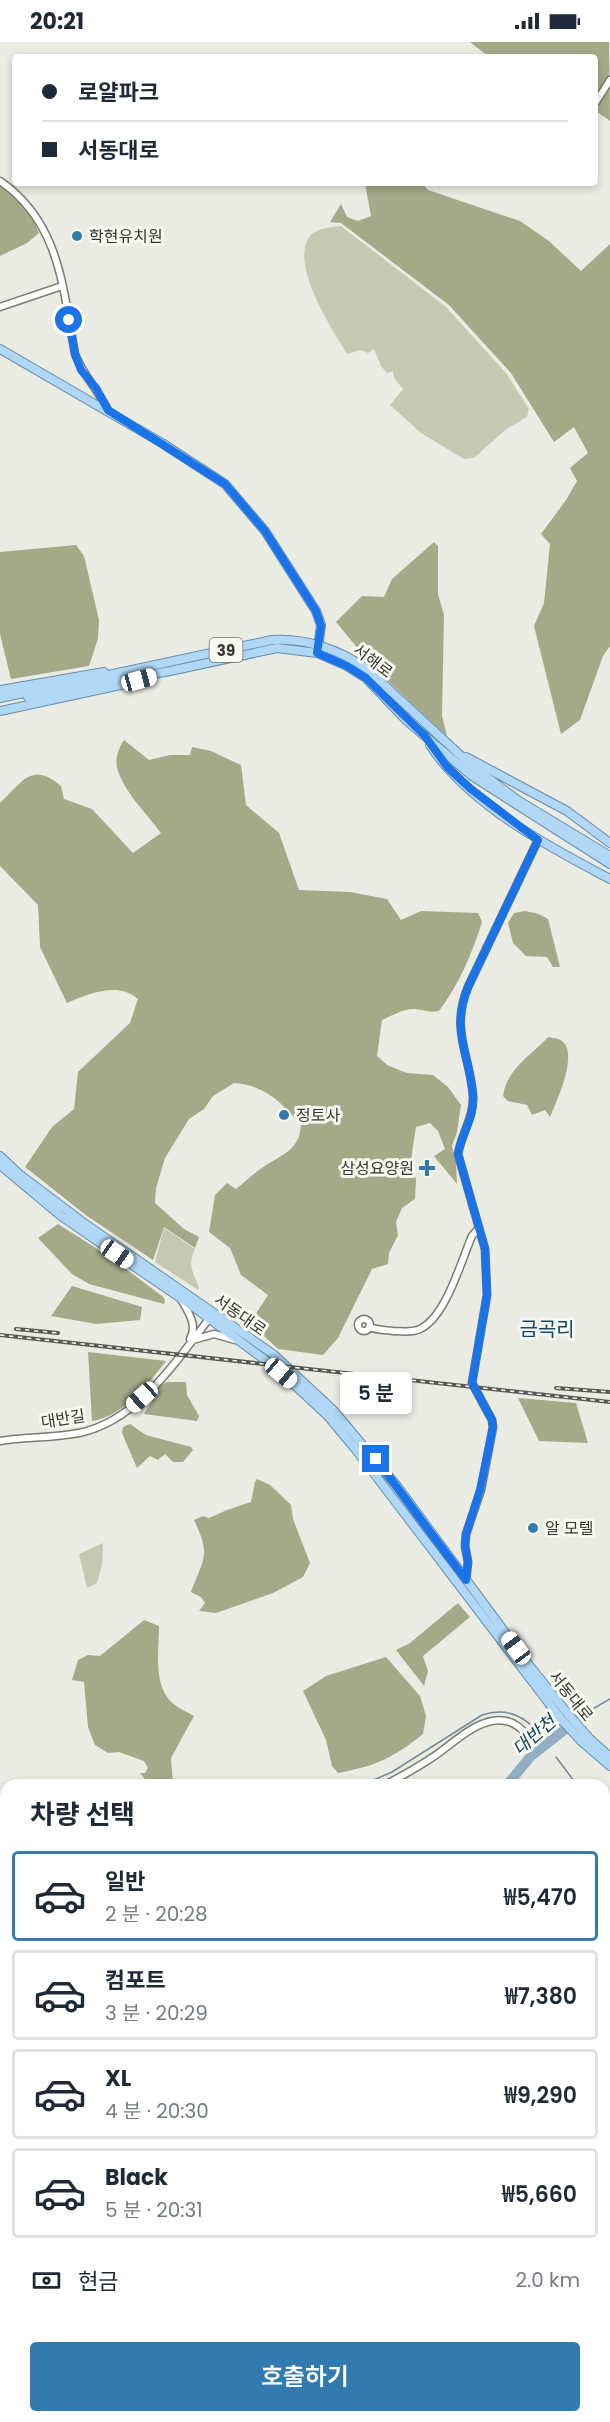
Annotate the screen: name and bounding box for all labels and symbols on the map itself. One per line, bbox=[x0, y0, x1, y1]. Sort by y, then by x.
place label: 학현유치원 bbox=[89, 225, 163, 248]
marker: 학현유치원 bbox=[70, 229, 84, 243]
route start bbox=[55, 306, 82, 333]
road number: 39 bbox=[210, 638, 242, 662]
street label: 서해로 bbox=[348, 639, 398, 684]
car bbox=[119, 667, 159, 693]
place label: 정토사 bbox=[296, 1104, 340, 1127]
marker: 정토사 bbox=[277, 1108, 291, 1122]
place label: 삼성요양원 bbox=[340, 1157, 414, 1180]
marker: 삼성요양원 bbox=[418, 1159, 436, 1177]
car bbox=[97, 1236, 137, 1272]
street label: 서동대로 bbox=[209, 1289, 271, 1341]
district label: 금곡리 bbox=[519, 1315, 575, 1343]
car bbox=[261, 1355, 301, 1391]
callout: 5 분 bbox=[340, 1372, 412, 1414]
car bbox=[123, 1378, 161, 1416]
street label: 대반길 bbox=[39, 1404, 87, 1434]
route end bbox=[362, 1445, 389, 1472]
place label: 알 모텔 bbox=[545, 1517, 593, 1540]
marker: 알 모텔 bbox=[526, 1521, 540, 1535]
car bbox=[498, 1628, 534, 1668]
street label: 서동대로 bbox=[544, 1666, 599, 1726]
water label: 대반천 bbox=[507, 1708, 563, 1761]

